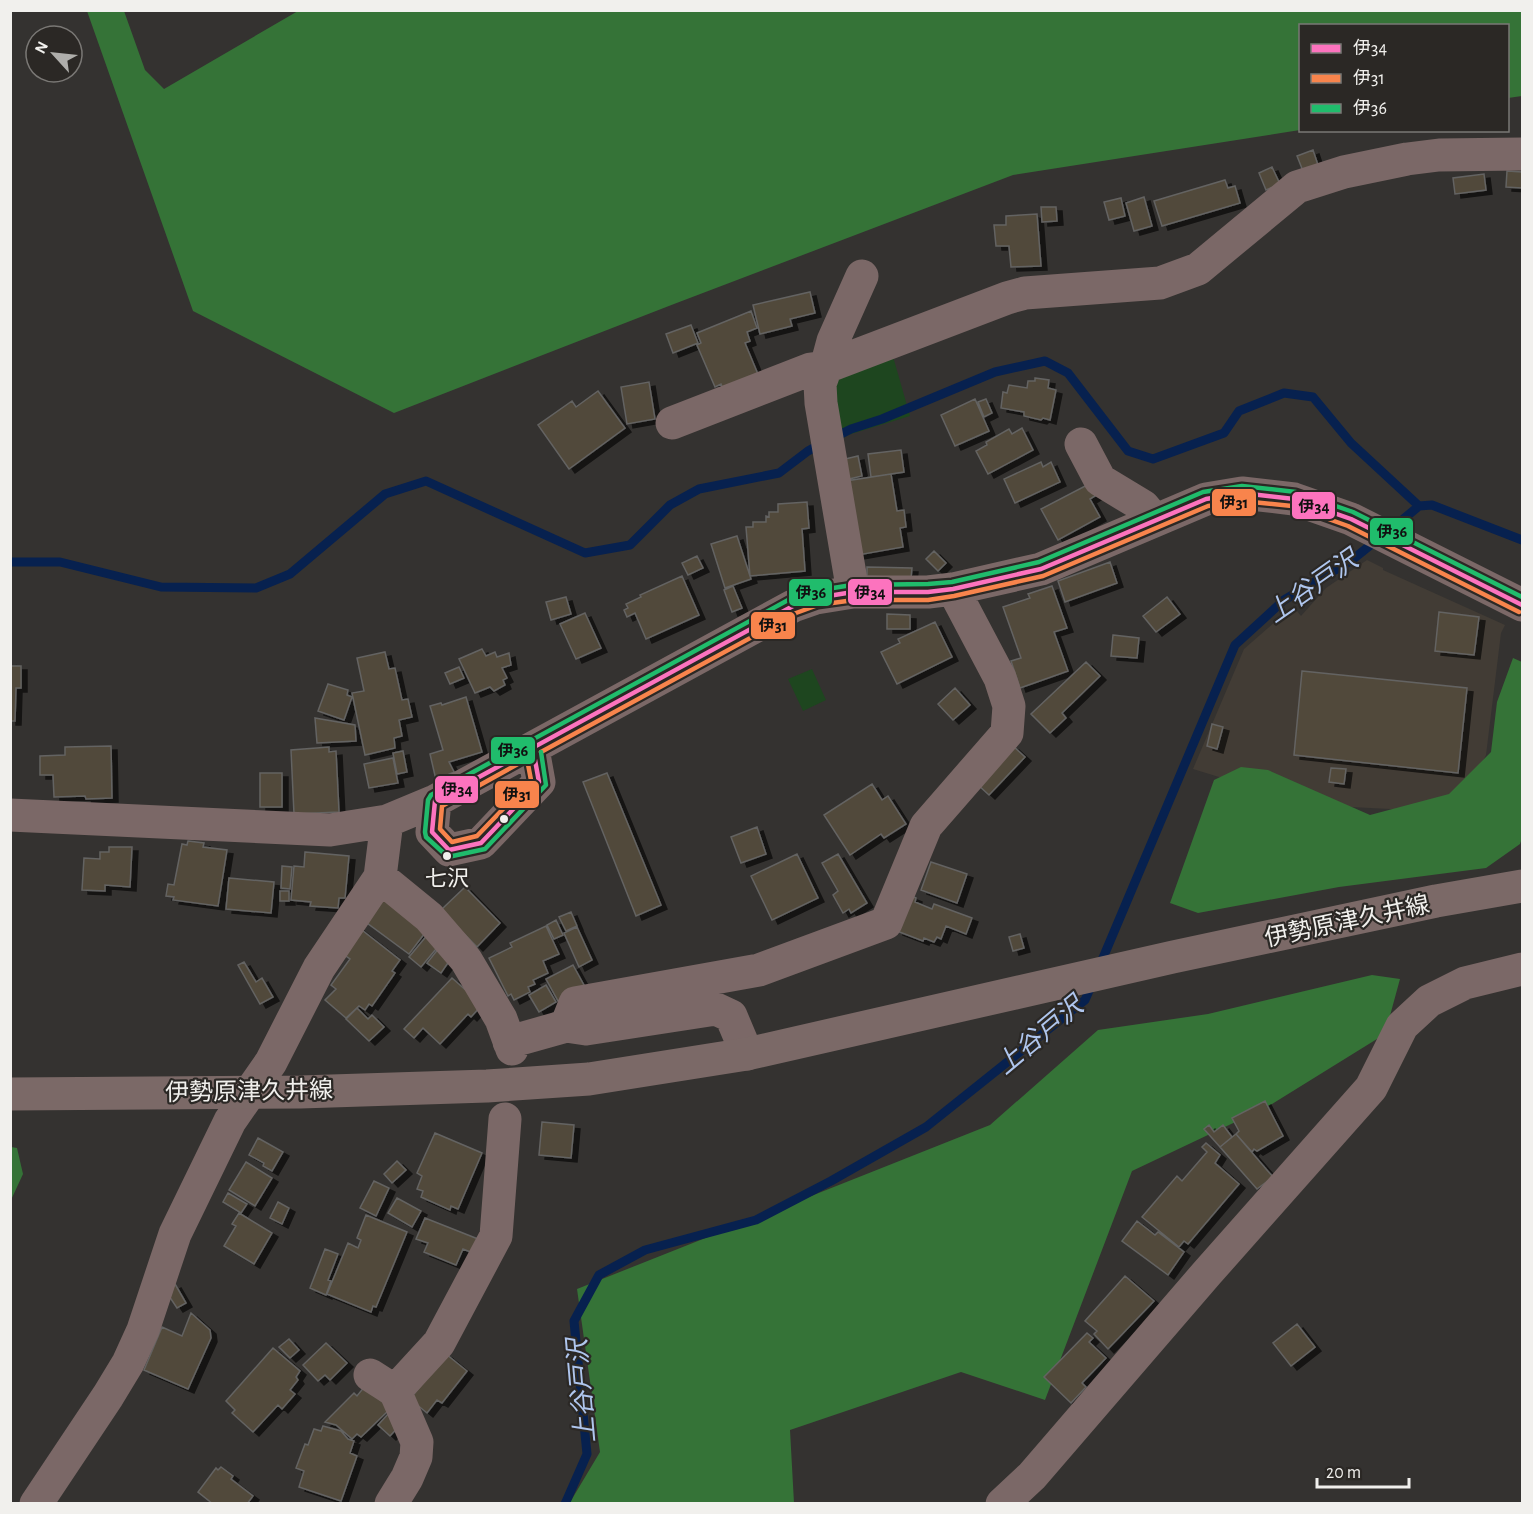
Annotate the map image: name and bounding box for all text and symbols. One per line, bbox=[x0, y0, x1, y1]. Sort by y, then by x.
north arrow bbox=[24, 24, 84, 84]
legend bbox=[1299, 24, 1509, 132]
text: 伊34 bbox=[1353, 38, 1387, 58]
text: N bbox=[32, 39, 51, 56]
text: 伊31 bbox=[1353, 68, 1385, 88]
text: 伊36 bbox=[1353, 98, 1387, 118]
line badge: 伊31 bbox=[1211, 488, 1257, 517]
line badge: 伊34 bbox=[1291, 491, 1336, 520]
text: 伊31 bbox=[1219, 494, 1248, 511]
text: 伊34 bbox=[1298, 498, 1329, 515]
line badge: 伊36 bbox=[1369, 517, 1414, 546]
text: 伊36 bbox=[1376, 523, 1408, 540]
water label: 上谷戸沢 bbox=[1262, 544, 1365, 627]
line badge: 伊36 bbox=[788, 578, 833, 607]
line badge: 伊34 bbox=[847, 578, 893, 606]
text: 伊36 bbox=[795, 584, 827, 601]
text: 伊34 bbox=[854, 584, 885, 601]
line badge: 伊31 bbox=[750, 611, 796, 640]
text: 伊31 bbox=[758, 617, 787, 634]
line badge: 伊36 bbox=[490, 736, 536, 765]
text: 伊36 bbox=[497, 742, 529, 759]
line badge: 伊34 bbox=[434, 775, 479, 804]
line badge: 伊31 bbox=[494, 780, 540, 809]
text: 伊34 bbox=[441, 781, 472, 798]
text: 伊31 bbox=[502, 786, 531, 803]
unlabelled marker bbox=[498, 813, 510, 825]
marker: 七沢 bbox=[441, 850, 453, 862]
place label: 七沢 bbox=[425, 867, 469, 890]
street label: 伊勢原津久井線 bbox=[1262, 891, 1432, 951]
water label: 上谷戸沢 bbox=[991, 990, 1090, 1079]
street label: 伊勢原津久井線 bbox=[165, 1077, 333, 1105]
water label: 上谷戸沢 bbox=[563, 1335, 599, 1444]
scale bar bbox=[1317, 1451, 1408, 1489]
text: 20 m bbox=[1326, 1464, 1361, 1482]

